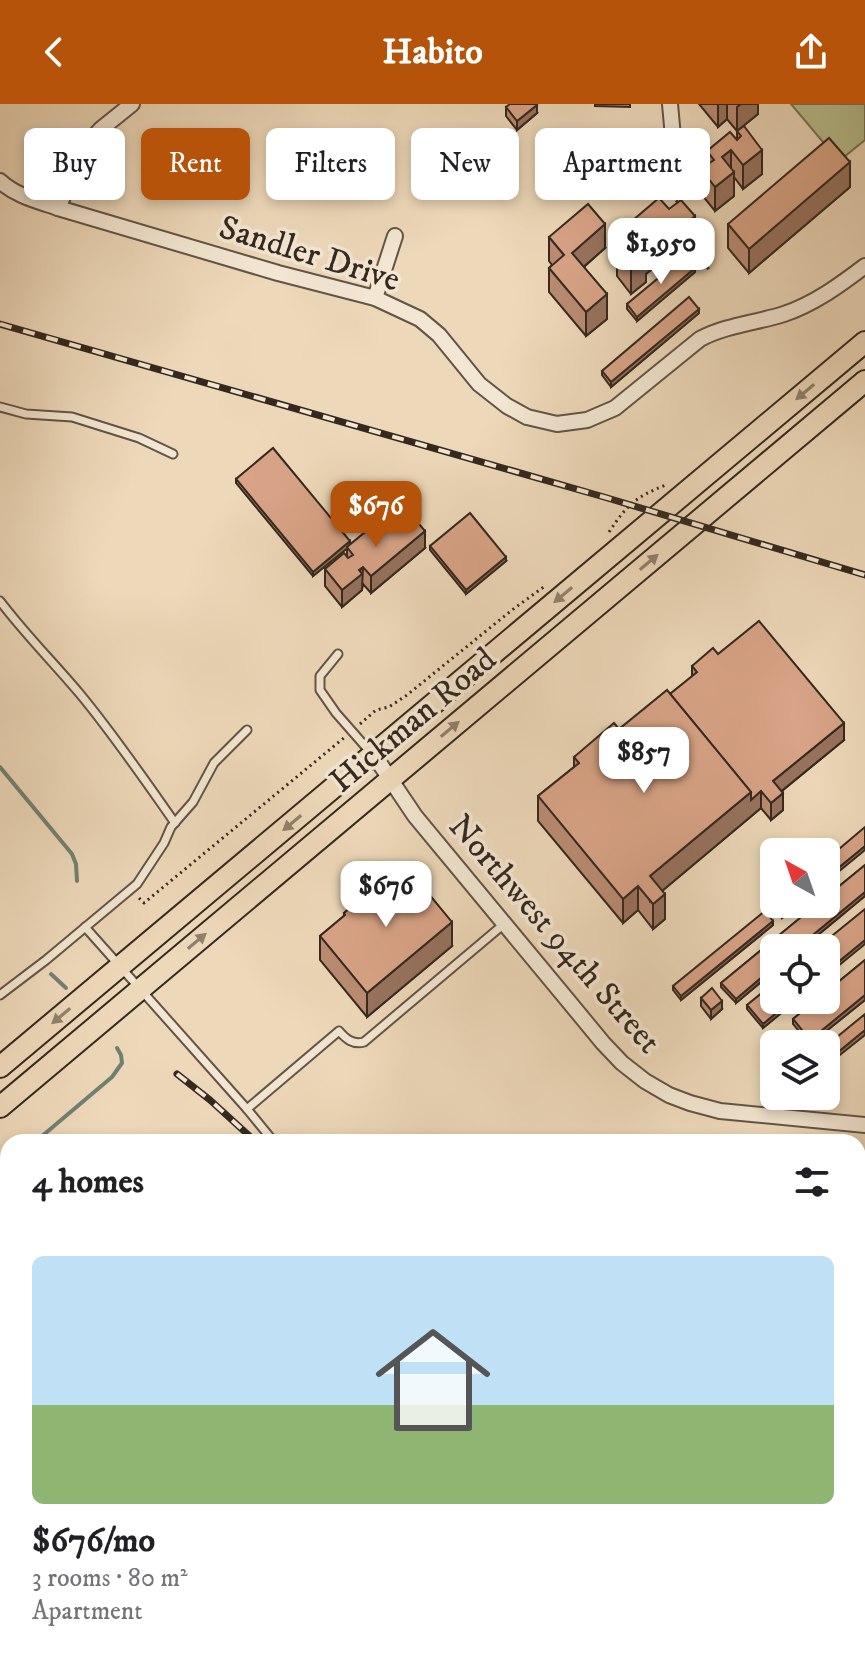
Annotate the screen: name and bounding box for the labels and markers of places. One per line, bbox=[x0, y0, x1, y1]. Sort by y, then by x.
pin: $1,950 bbox=[596, 218, 726, 286]
pin: $676 bbox=[329, 481, 423, 549]
pin: $857 bbox=[597, 727, 691, 795]
pin: $676 bbox=[339, 861, 433, 929]

